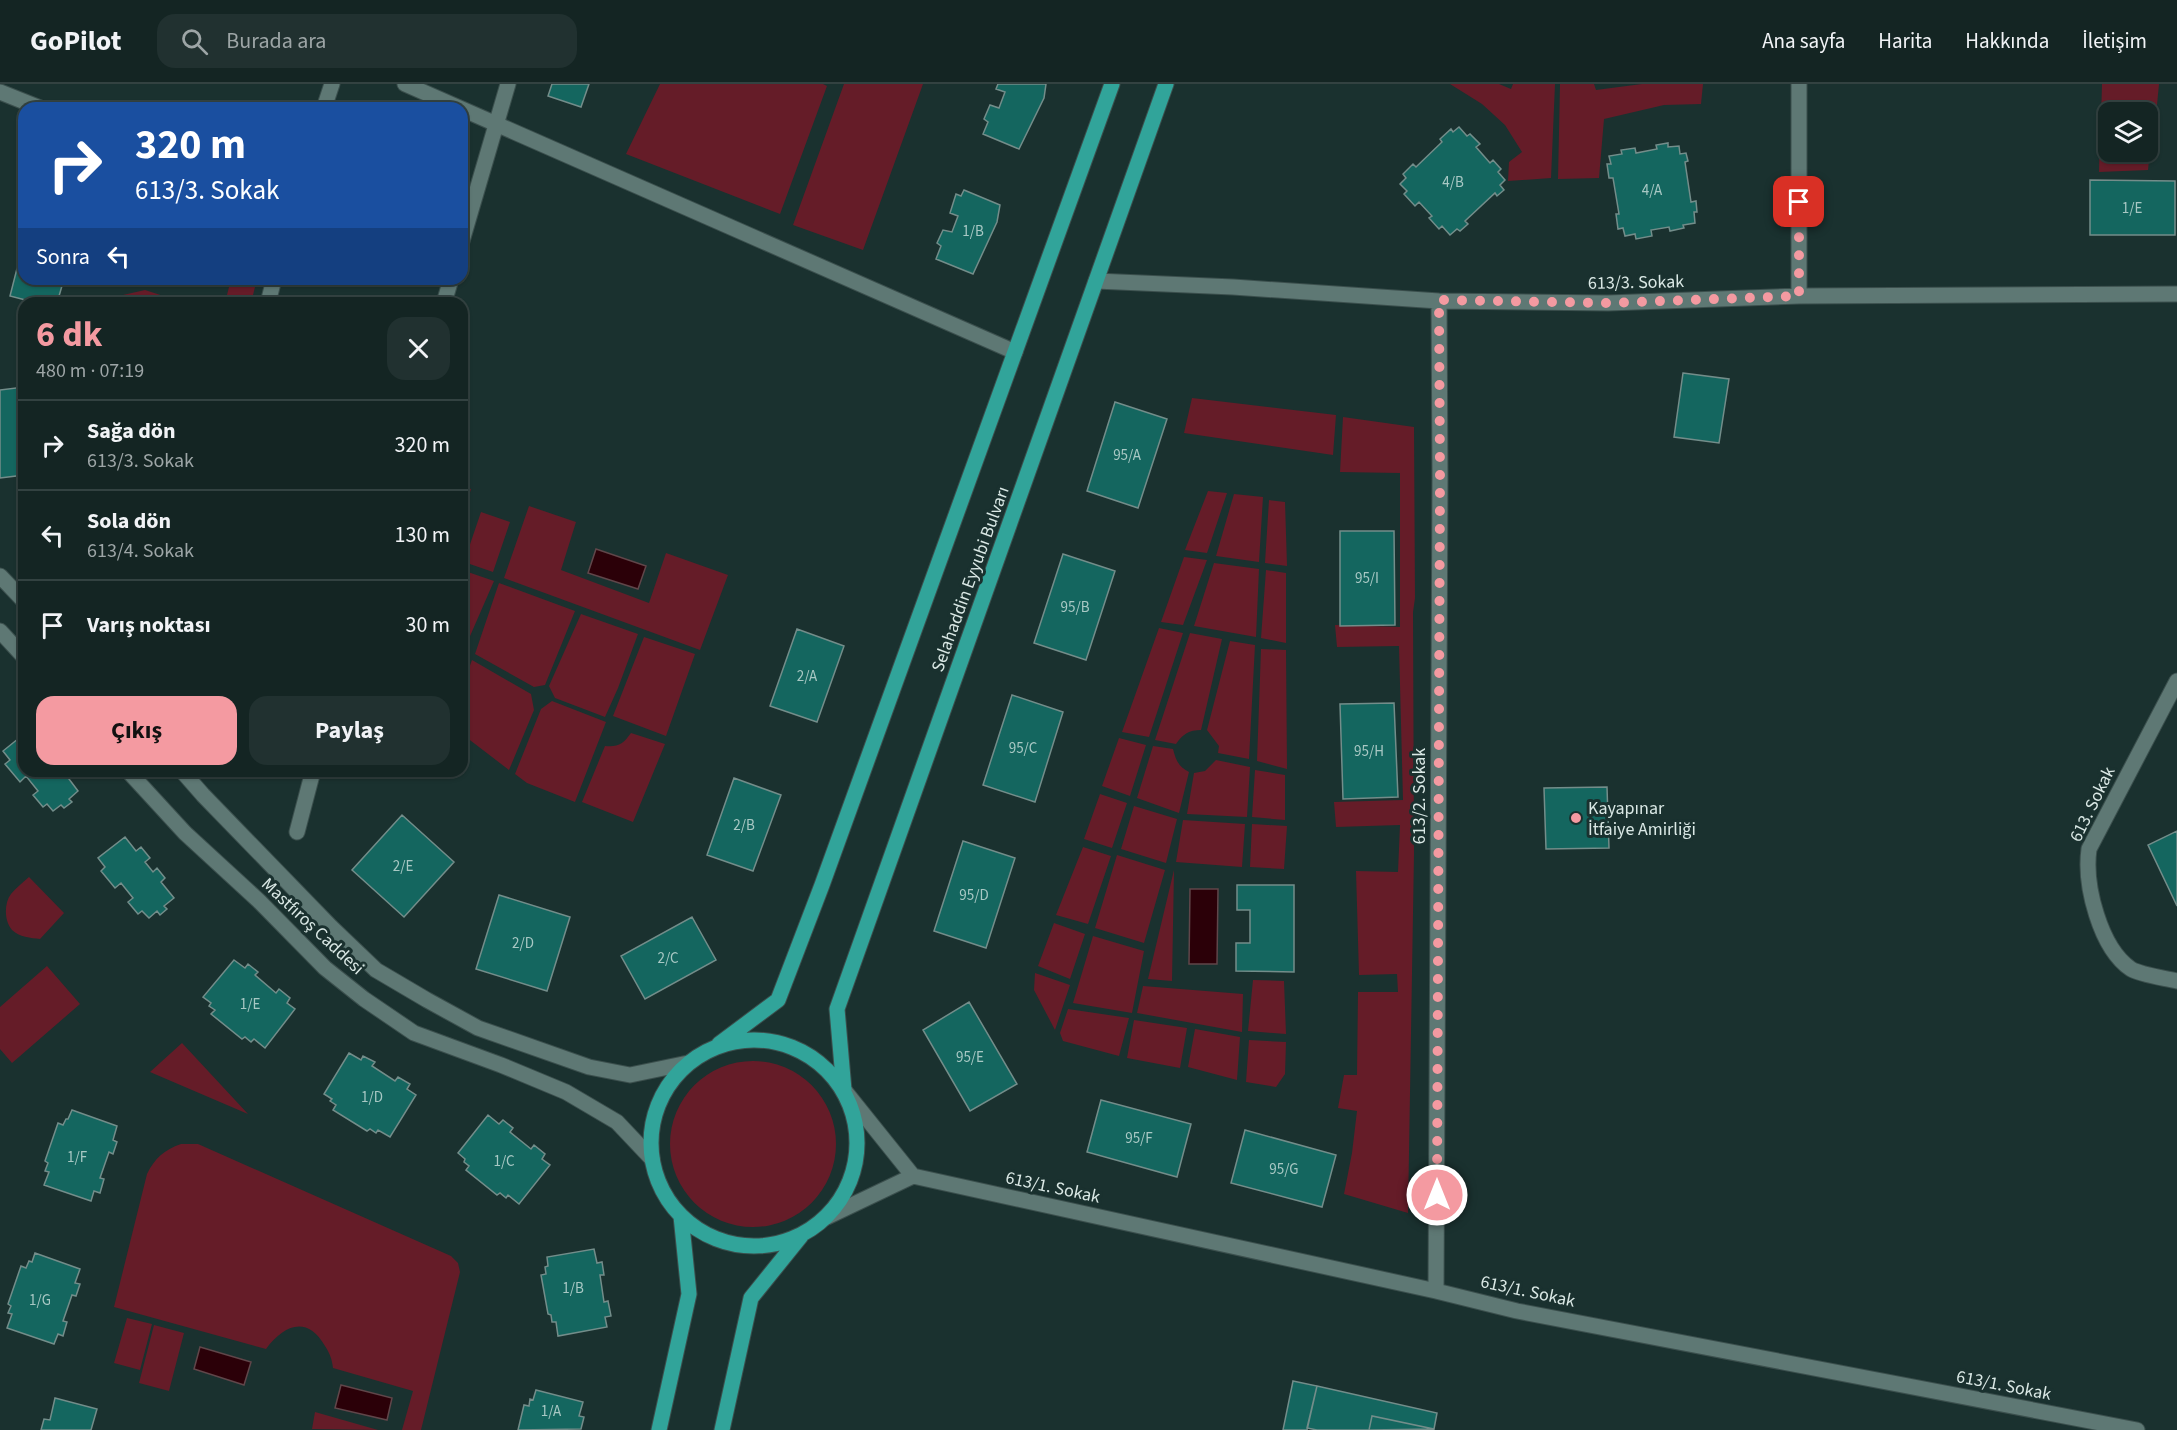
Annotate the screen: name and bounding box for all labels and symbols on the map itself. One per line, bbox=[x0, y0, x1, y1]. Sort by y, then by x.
house number: 4/B bbox=[1442, 172, 1464, 193]
pin bbox=[1773, 176, 1824, 227]
house number: 4/A bbox=[1642, 180, 1663, 201]
house number: 1/E bbox=[2122, 198, 2142, 219]
house number: 1/B bbox=[962, 221, 984, 242]
street label: 613/3. Sokak bbox=[1588, 269, 1684, 296]
house number: 95/A bbox=[1113, 445, 1142, 466]
street label: Selahaddin Eyyubi Bulvarı bbox=[925, 483, 1016, 675]
house number: 95/I bbox=[1355, 568, 1379, 589]
house number: 95/B bbox=[1061, 597, 1090, 618]
house number: 2/A bbox=[797, 666, 818, 687]
house number: 95/C bbox=[1009, 738, 1038, 759]
house number: 95/H bbox=[1354, 741, 1384, 762]
street label: 613/2. Sokak bbox=[1407, 748, 1432, 844]
street label: 613. Sokak bbox=[2063, 762, 2121, 846]
place label: Kayapınar İtfaiye Amirliği bbox=[1588, 796, 1696, 842]
marker: Kayapınar İtfaiye Amirliği bbox=[1569, 811, 1583, 825]
house number: 2/B bbox=[733, 815, 755, 836]
house number: 2/E bbox=[393, 856, 413, 877]
street label: Mastfıroş Caddesi bbox=[256, 872, 370, 981]
house number: 95/D bbox=[959, 885, 989, 906]
house number: 2/D bbox=[512, 933, 534, 954]
house number: 2/C bbox=[657, 948, 679, 969]
house number: 1/E bbox=[240, 994, 260, 1015]
house number: 95/E bbox=[956, 1047, 984, 1068]
house number: 1/D bbox=[361, 1087, 383, 1108]
house number: 95/F bbox=[1125, 1128, 1153, 1149]
house number: 1/F bbox=[67, 1147, 88, 1168]
house number: 1/C bbox=[493, 1151, 515, 1172]
house number: 95/G bbox=[1269, 1159, 1299, 1180]
position arrow bbox=[1405, 1163, 1469, 1227]
street label: 613/1. Sokak bbox=[1003, 1165, 1103, 1210]
street label: 613/1. Sokak bbox=[1478, 1269, 1578, 1314]
house number: 1/B bbox=[562, 1278, 584, 1299]
house number: 1/G bbox=[29, 1290, 51, 1311]
street label: 613/1. Sokak bbox=[1954, 1364, 2054, 1407]
house number: 1/A bbox=[541, 1401, 562, 1422]

